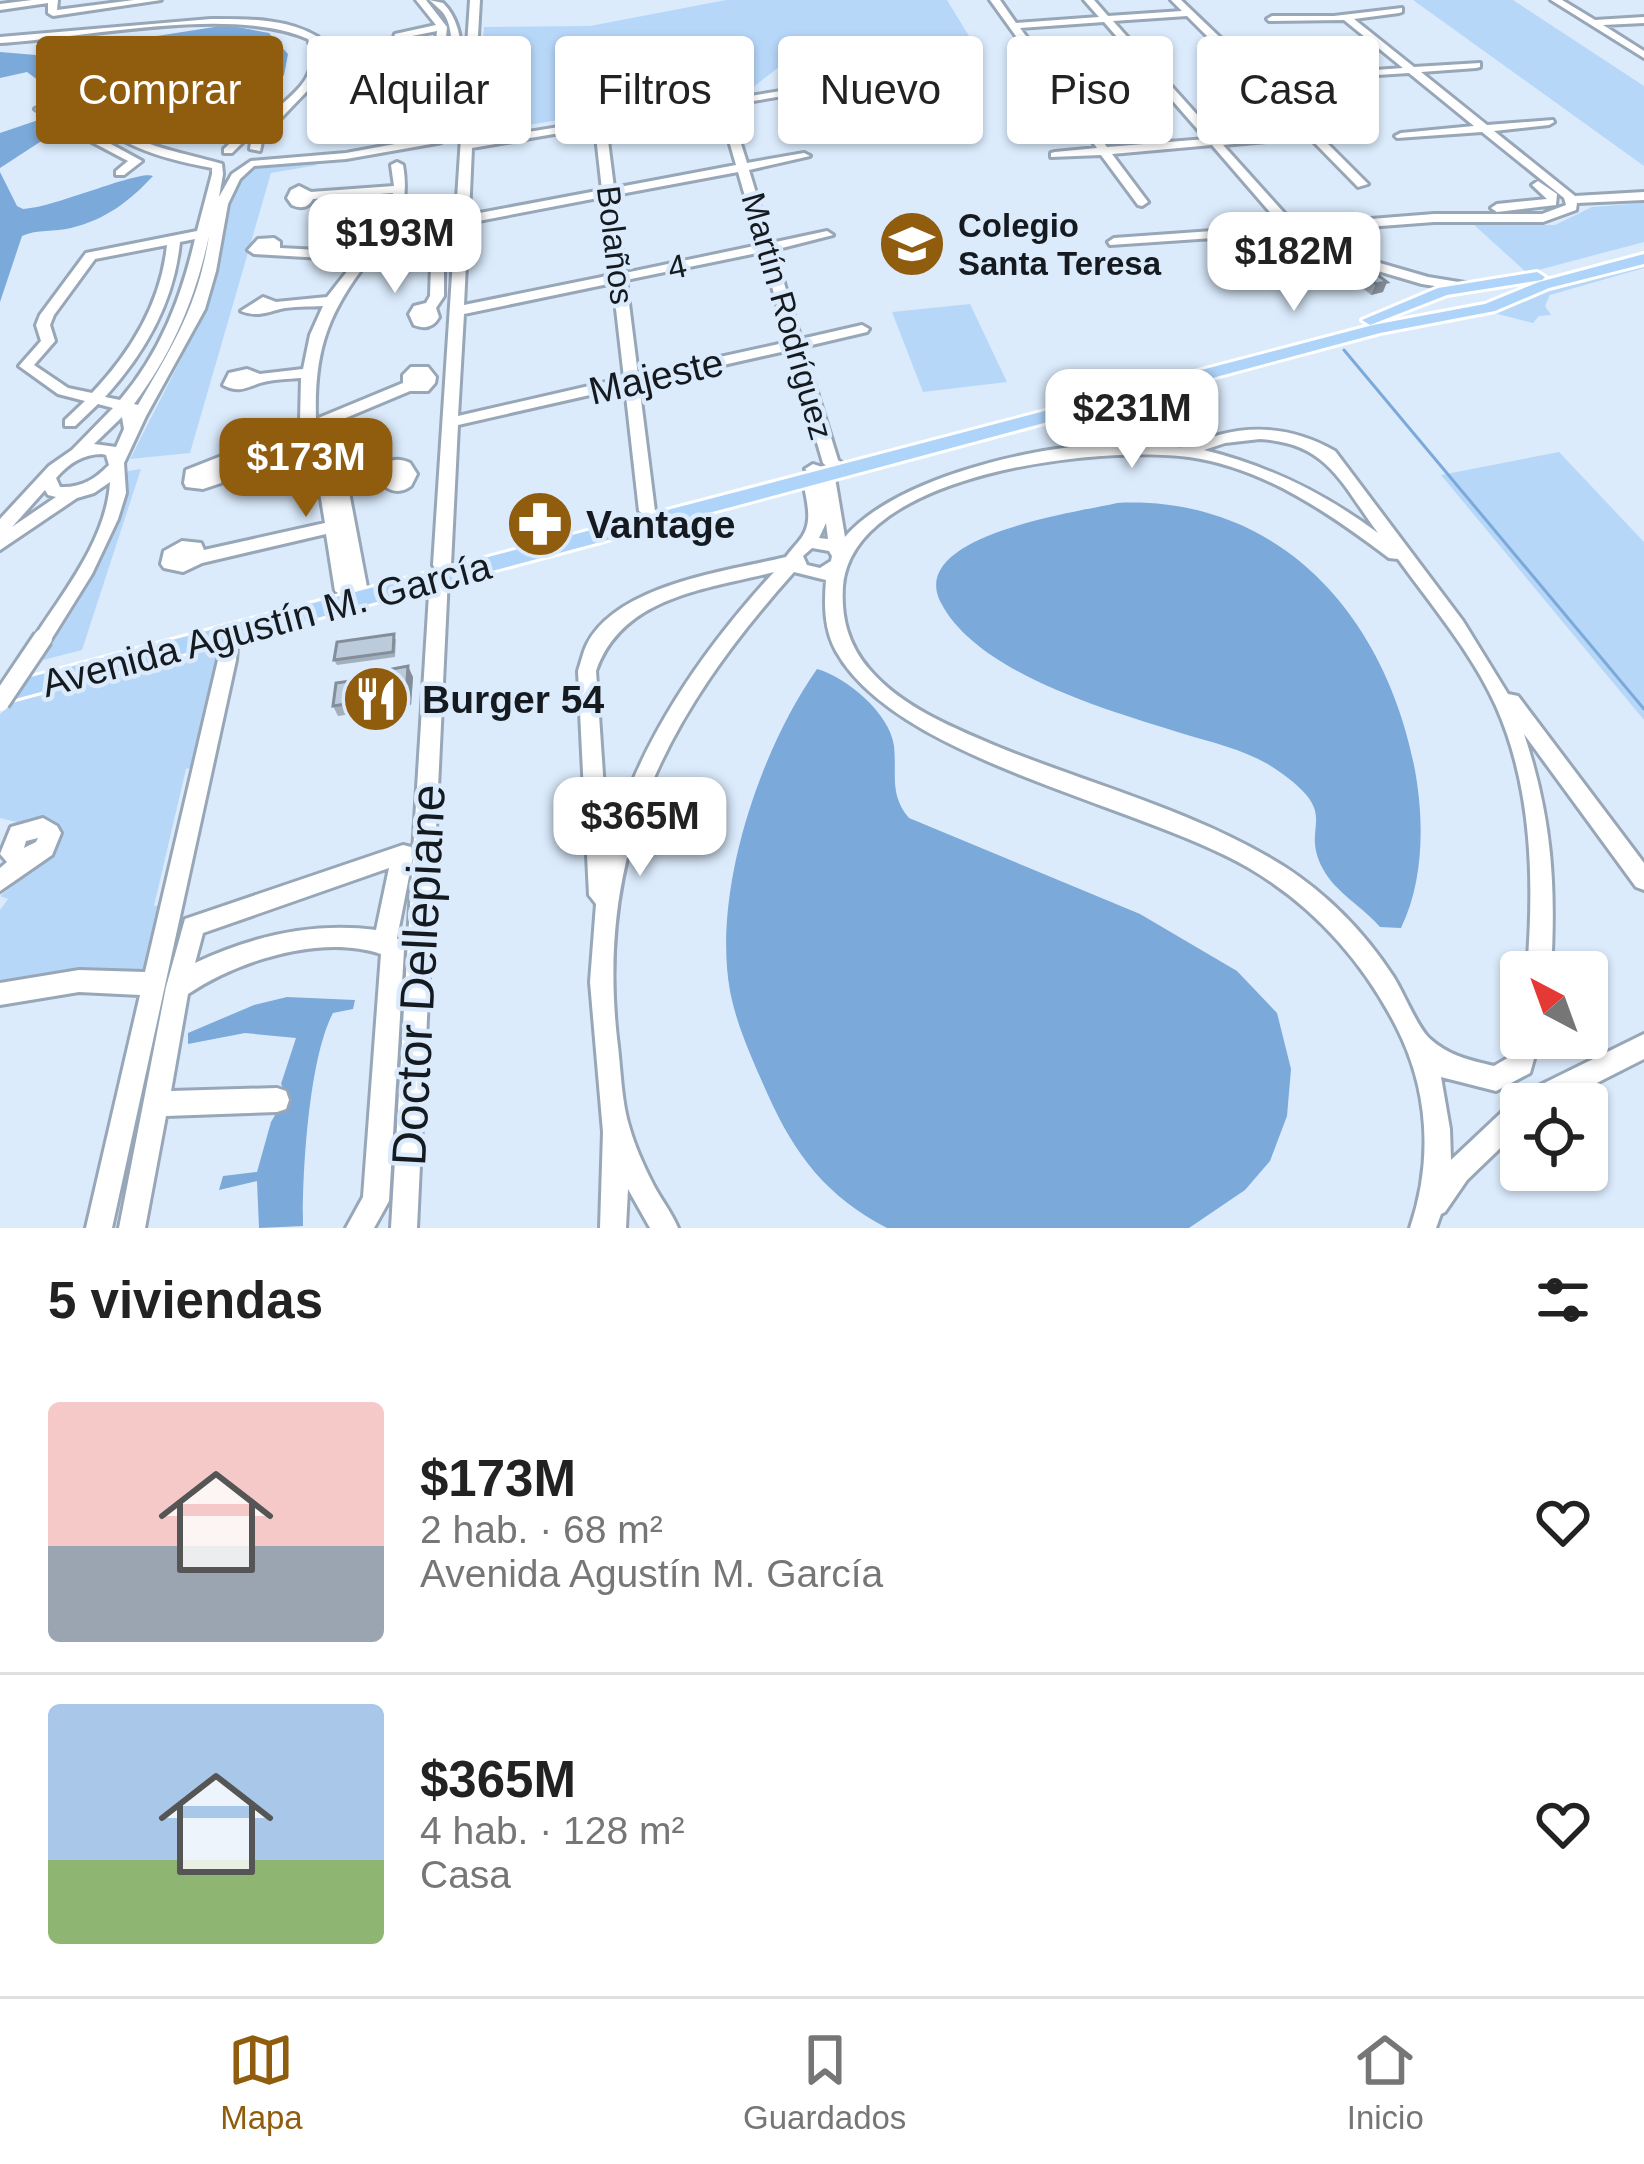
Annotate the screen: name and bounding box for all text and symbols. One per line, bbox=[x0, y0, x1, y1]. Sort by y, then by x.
chip: Comprar bbox=[36, 36, 283, 144]
chip: Alquilar bbox=[307, 36, 531, 144]
chip: Filtros bbox=[555, 36, 754, 144]
chip: Nuevo bbox=[778, 36, 983, 144]
chip: Piso bbox=[1007, 36, 1173, 144]
chip: Casa bbox=[1197, 36, 1379, 144]
street label: Bolaños bbox=[590, 184, 641, 307]
street label: Martín Rodríguez bbox=[735, 189, 840, 444]
pin: $193M bbox=[311, 194, 479, 296]
place label: Colegio Santa Teresa bbox=[958, 207, 1162, 282]
school or university icon: Colegio Santa Teresa bbox=[877, 209, 947, 279]
text: $193M bbox=[335, 211, 455, 254]
pin: $182M bbox=[1210, 212, 1378, 314]
text: $182M bbox=[1234, 229, 1354, 272]
street label: 4 bbox=[664, 246, 690, 286]
street label: Majeste bbox=[585, 340, 727, 413]
pin: $231M bbox=[1048, 369, 1216, 471]
text: $231M bbox=[1072, 386, 1192, 429]
pin: $173M bbox=[222, 418, 390, 520]
text: $173M bbox=[246, 435, 366, 478]
pharmacy icon: Vantage bbox=[505, 489, 575, 559]
place label: Vantage bbox=[586, 503, 736, 546]
street label: Avenida Agustín M. García bbox=[37, 544, 496, 705]
restaurant icon: Burger 54 bbox=[341, 664, 411, 734]
place label: Burger 54 bbox=[422, 678, 604, 721]
pin: $365M bbox=[556, 777, 724, 879]
street label: Doctor Dellepiane bbox=[382, 783, 455, 1167]
text: $365M bbox=[580, 794, 700, 837]
north arrow bbox=[1500, 951, 1608, 1059]
map controls bbox=[1500, 951, 1608, 1191]
button: locate bbox=[1500, 1083, 1608, 1191]
icon: filters bbox=[1530, 1267, 1596, 1333]
text: 5 viviendas bbox=[48, 1272, 323, 1329]
icon: home bbox=[144, 1450, 288, 1594]
text: $173M bbox=[420, 1450, 576, 1507]
icon: heart bbox=[1530, 1489, 1596, 1555]
text: 2 hab. · 68 m² bbox=[420, 1508, 663, 1551]
text: Avenida Agustín M. García bbox=[420, 1552, 883, 1595]
text: $365M bbox=[420, 1751, 576, 1808]
icon: home bbox=[144, 1752, 288, 1896]
icon: heart bbox=[1530, 1791, 1596, 1857]
text: 4 hab. · 128 m² bbox=[420, 1809, 684, 1852]
text: Casa bbox=[420, 1853, 511, 1896]
tab: Mapa bbox=[220, 2027, 303, 2137]
tab: Guardados bbox=[743, 2027, 906, 2137]
tab: Inicio bbox=[1347, 2027, 1424, 2137]

